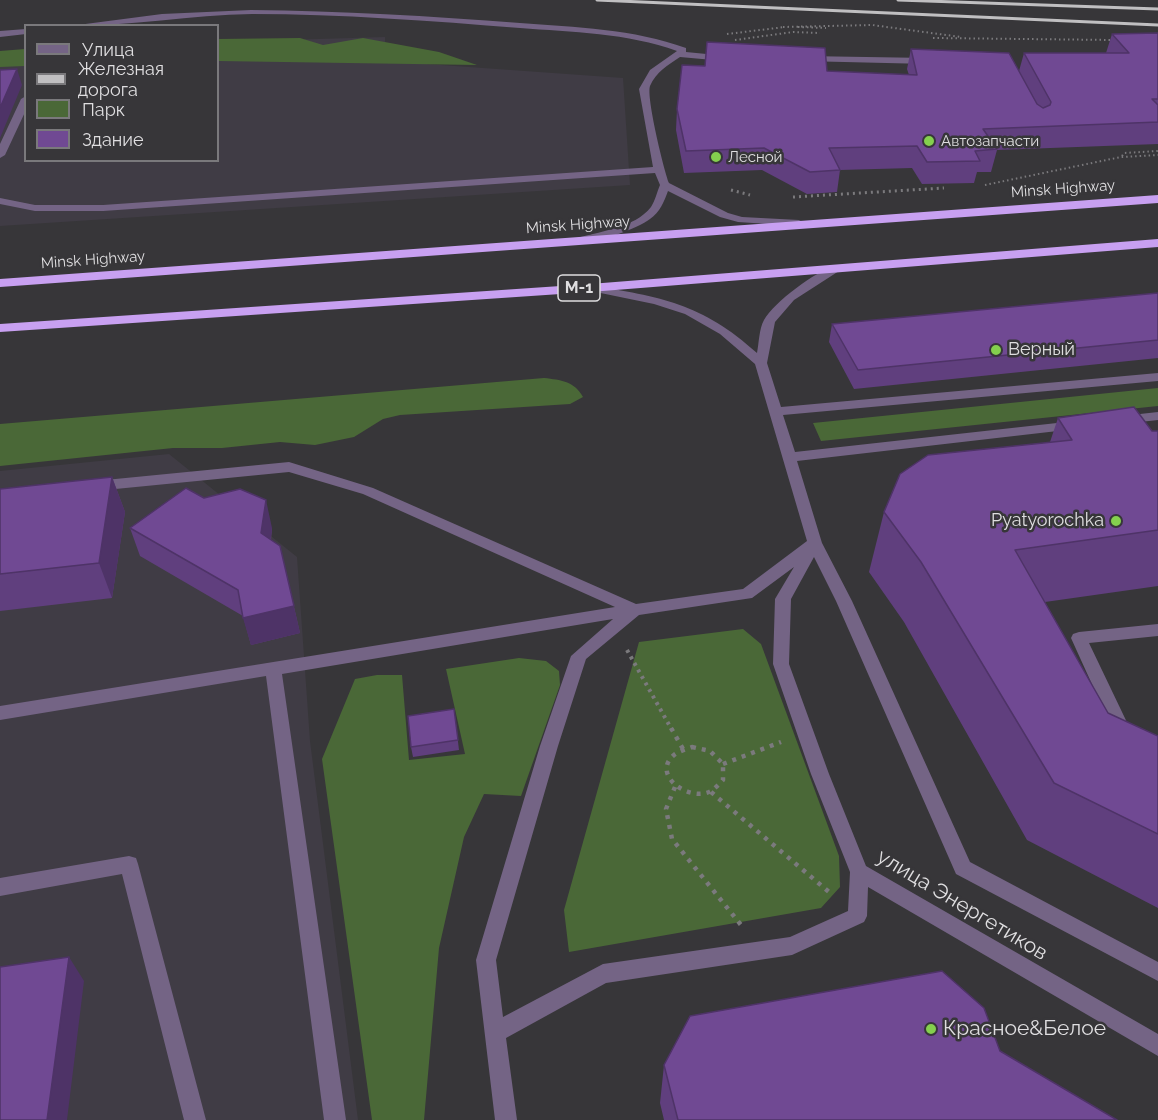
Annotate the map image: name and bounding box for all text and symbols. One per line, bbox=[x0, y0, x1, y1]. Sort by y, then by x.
legend bbox=[24, 24, 219, 162]
text: Улица bbox=[82, 39, 134, 60]
text: Железная дорога bbox=[78, 58, 164, 100]
text: Парк bbox=[82, 99, 125, 120]
text: Здание bbox=[82, 129, 144, 150]
place label: Автозапчасти bbox=[941, 132, 1039, 150]
marker: Автозапчасти bbox=[922, 134, 936, 148]
place label: Лесной bbox=[728, 148, 783, 166]
marker: Лесной bbox=[709, 150, 723, 164]
street label: Minsk Highway bbox=[1010, 176, 1116, 202]
street label: Minsk Highway bbox=[525, 212, 631, 238]
street label: Minsk Highway bbox=[40, 247, 146, 273]
road number: М-1 bbox=[558, 275, 600, 301]
place label: Верный bbox=[1008, 339, 1075, 361]
marker: Верный bbox=[989, 343, 1003, 357]
place label: Pyatyorochka bbox=[991, 510, 1104, 532]
marker: Pyatyorochka bbox=[1109, 514, 1123, 528]
street label: улица Энергетиков bbox=[872, 844, 1052, 966]
place label: Красное&Белое bbox=[943, 1016, 1106, 1042]
marker: Красное&Белое bbox=[924, 1022, 938, 1036]

